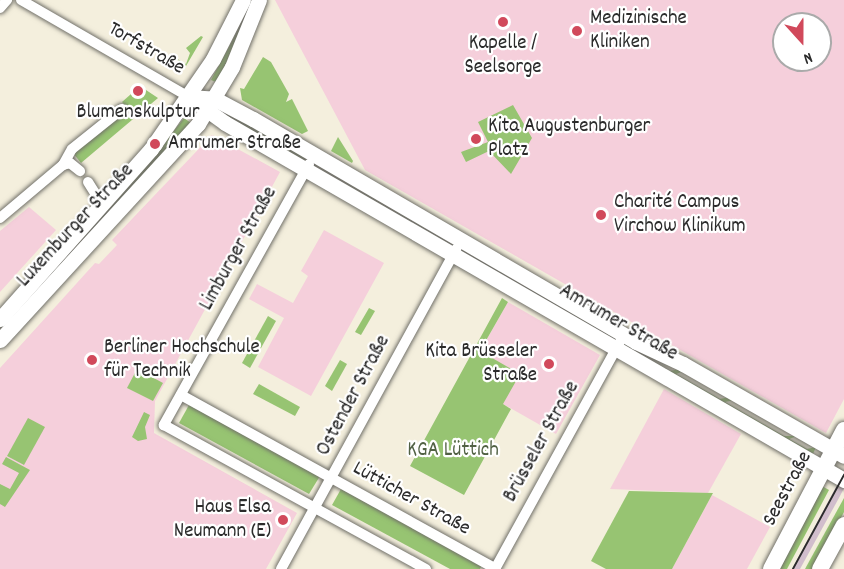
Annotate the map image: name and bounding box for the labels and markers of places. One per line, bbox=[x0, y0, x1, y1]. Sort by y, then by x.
place label: Medizinische Kliniken bbox=[590, 6, 687, 56]
marker: Kapelle / Seelsorge bbox=[496, 15, 510, 29]
marker: Medizinische Kliniken bbox=[568, 22, 586, 40]
place label: Kapelle / Seelsorge bbox=[464, 31, 542, 81]
marker: Blumenskulptur bbox=[131, 84, 145, 98]
place label: Blumenskulptur bbox=[76, 100, 200, 126]
place label: Kita Augustenburger Platz bbox=[488, 114, 650, 164]
place label: Amrumer Straße bbox=[168, 131, 301, 157]
marker: Kita Augustenburger Platz bbox=[469, 132, 483, 146]
marker: Amrumer Straße bbox=[146, 135, 164, 153]
place label: Charité Campus Virchow Klinikum bbox=[614, 190, 746, 240]
marker: Charité Campus Virchow Klinikum bbox=[592, 206, 610, 224]
place label: Berliner Hochschule für Technik bbox=[104, 335, 260, 385]
place label: Kita Brüsseler Straße bbox=[425, 339, 537, 389]
marker: Berliner Hochschule für Technik bbox=[85, 353, 99, 367]
marker: Kita Brüsseler Straße bbox=[542, 357, 556, 371]
place label: Haus Elsa Neumann (E) bbox=[174, 495, 271, 545]
marker: Haus Elsa Neumann (E) bbox=[276, 513, 290, 527]

